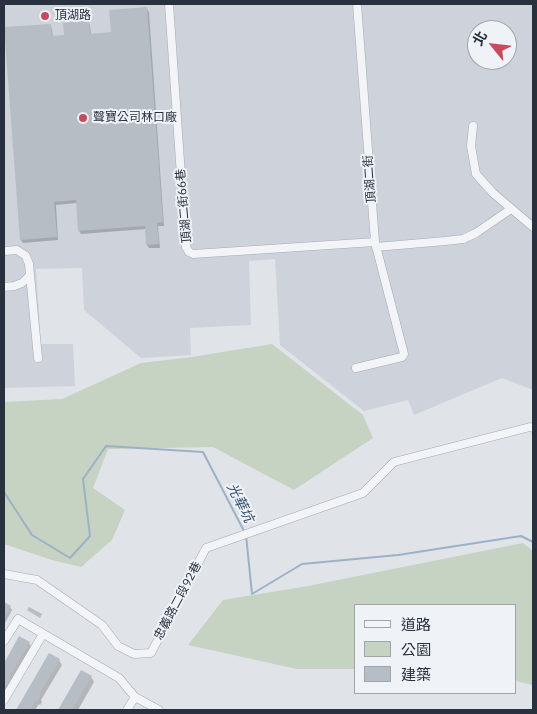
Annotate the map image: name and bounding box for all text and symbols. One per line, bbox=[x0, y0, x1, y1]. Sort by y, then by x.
place label: 頂湖路 bbox=[55, 9, 91, 23]
marker: 頂湖路 bbox=[39, 10, 51, 22]
north arrow bbox=[467, 20, 517, 70]
text: 北 bbox=[468, 28, 491, 49]
place label: 聲寶公司林口廠 bbox=[93, 111, 177, 125]
marker: 聲寶公司林口廠 bbox=[77, 112, 89, 124]
street label: 頂湖二街 bbox=[361, 155, 379, 203]
street label: 頂湖二街66巷 bbox=[174, 168, 194, 244]
water label: 光華坑 bbox=[223, 480, 257, 526]
street label: 忠義路二段92巷 bbox=[151, 559, 205, 643]
legend bbox=[354, 604, 517, 694]
text: 道路 bbox=[401, 615, 431, 634]
text: 公園 bbox=[401, 640, 431, 659]
text: 建築 bbox=[401, 665, 431, 684]

